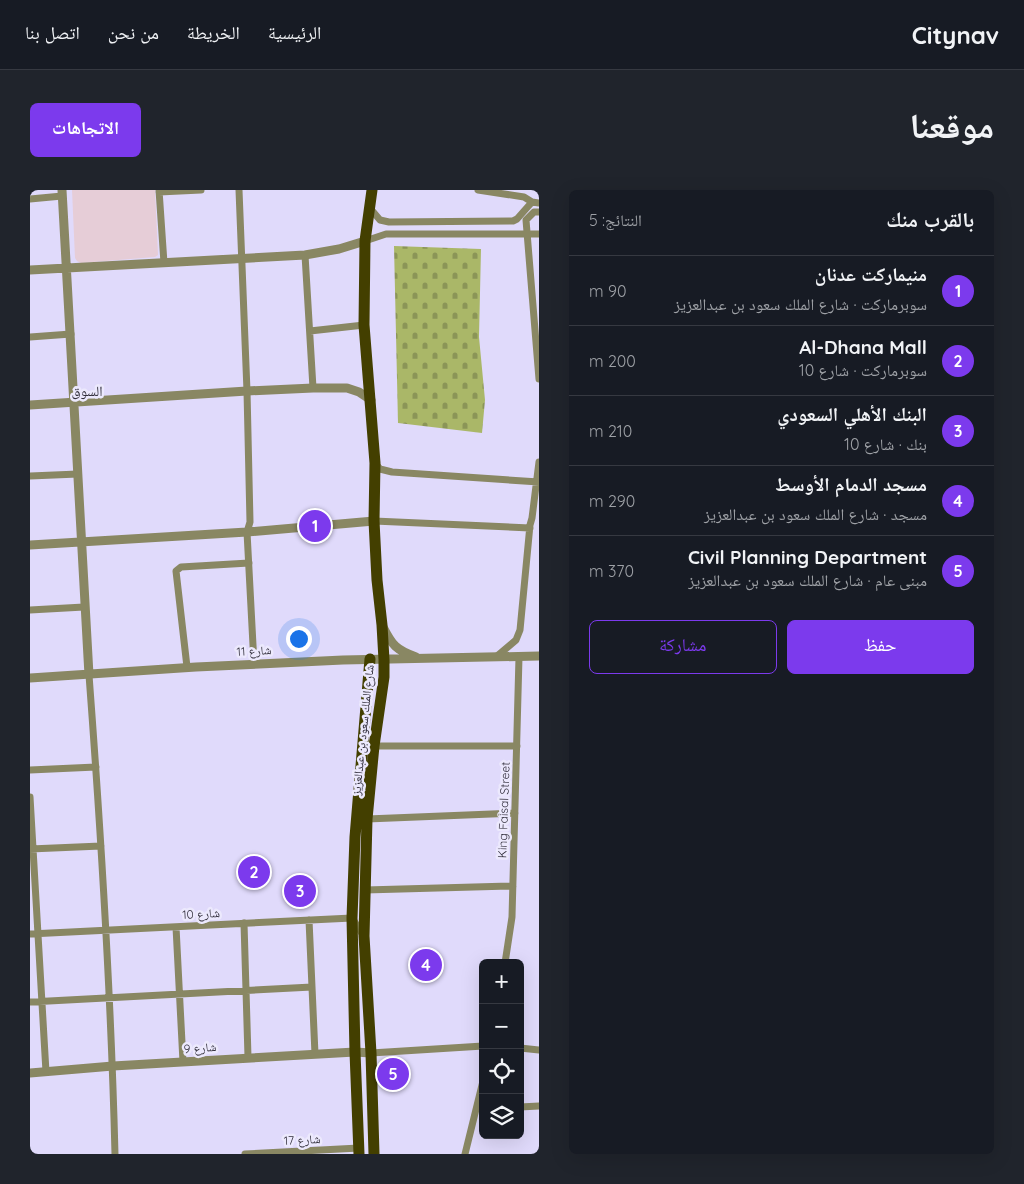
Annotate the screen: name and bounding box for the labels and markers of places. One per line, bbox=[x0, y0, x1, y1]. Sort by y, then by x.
pin: 1 bbox=[299, 507, 331, 545]
pin: 2 bbox=[238, 853, 270, 891]
pin: 3 bbox=[284, 872, 316, 910]
pin: 4 bbox=[410, 946, 442, 984]
pin: 5 bbox=[377, 1055, 409, 1093]

